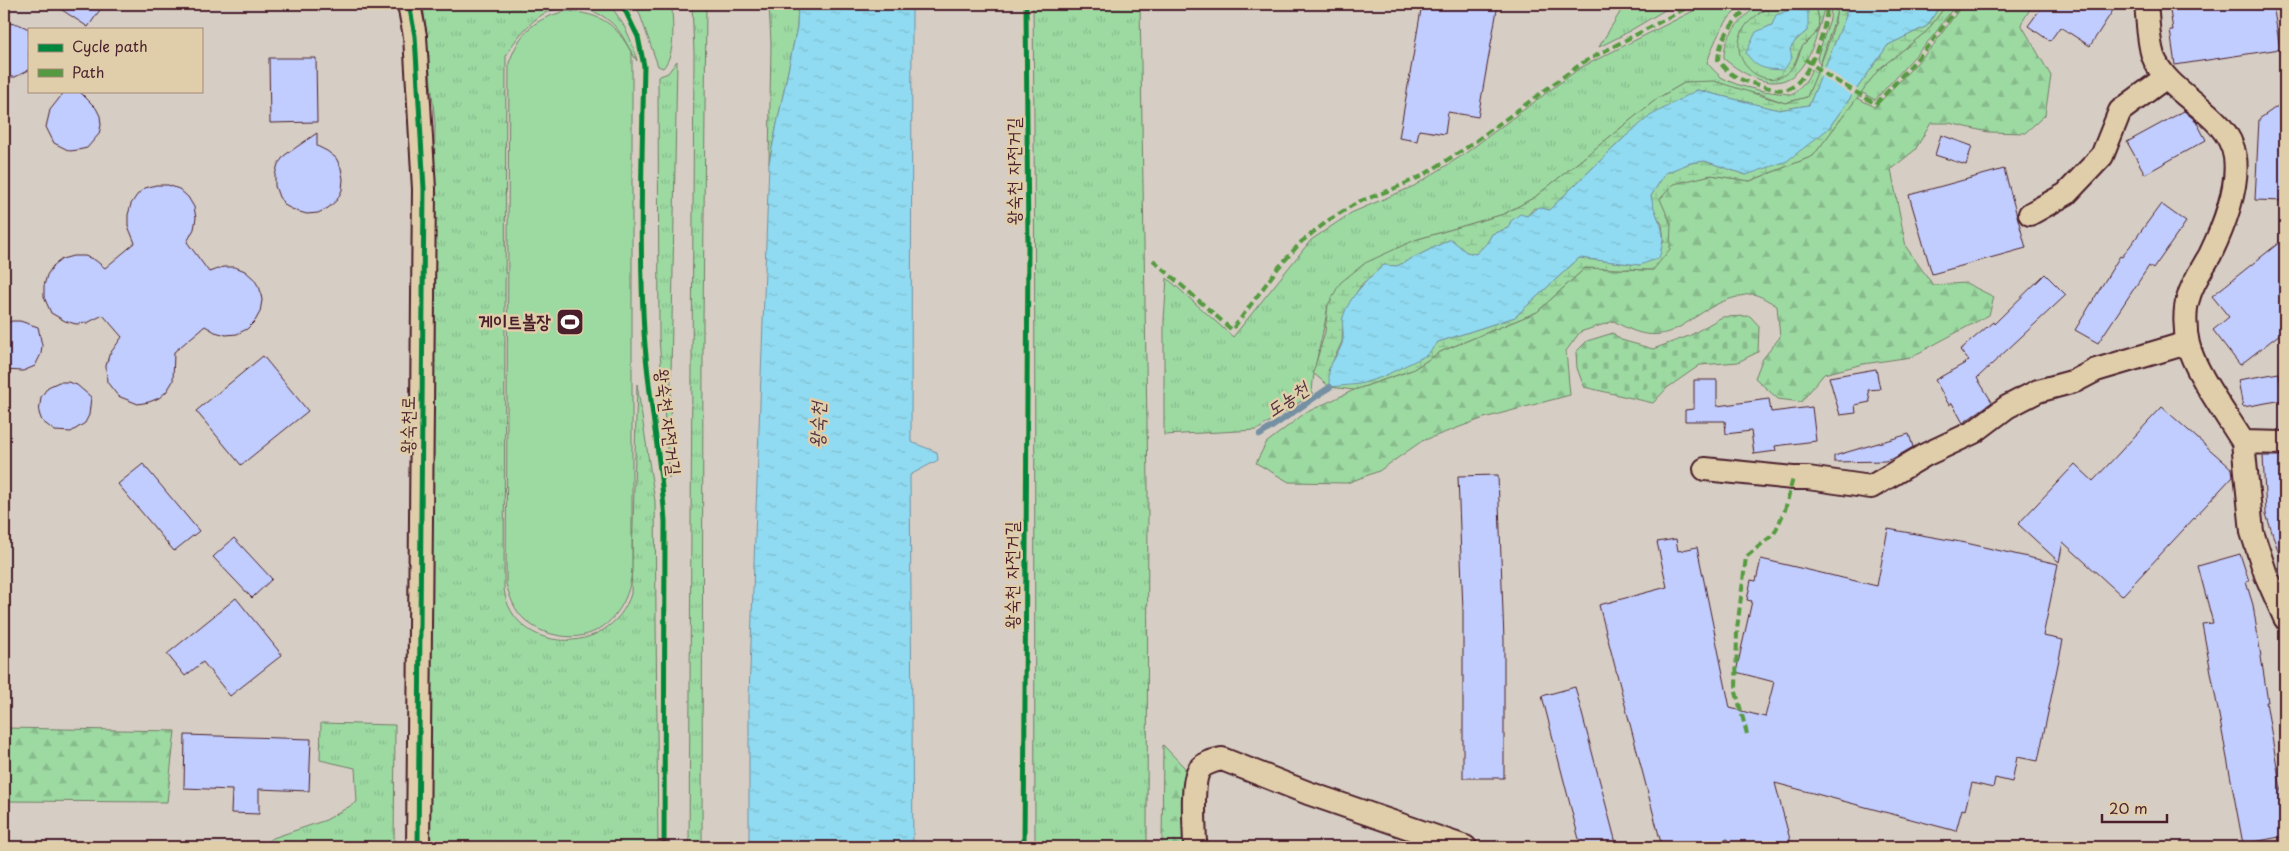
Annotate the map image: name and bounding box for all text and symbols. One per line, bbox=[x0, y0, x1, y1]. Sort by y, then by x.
legend bbox=[28, 28, 202, 92]
text: Cycle path bbox=[72, 34, 148, 57]
text: Path bbox=[72, 60, 104, 83]
street label: 왕숙천 자전거길 bbox=[999, 117, 1026, 225]
place label: 게이트볼장 bbox=[479, 307, 552, 334]
sports icon: 게이트볼장 bbox=[555, 307, 585, 337]
street label: 왕숙천 자전거길 bbox=[650, 367, 689, 477]
water label: 도농천 bbox=[1260, 373, 1315, 423]
street label: 왕숙천로 bbox=[392, 396, 421, 454]
water label: 왕숙천 bbox=[801, 400, 831, 448]
street label: 왕숙천 자전거길 bbox=[997, 521, 1024, 629]
scale bar bbox=[2102, 791, 2166, 823]
text: 20 m bbox=[2109, 796, 2148, 819]

